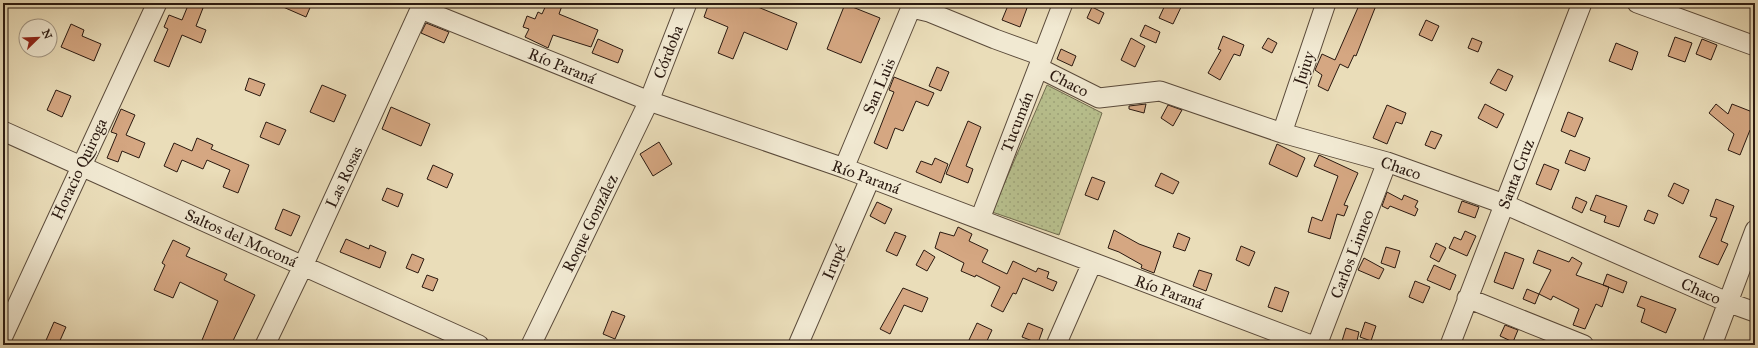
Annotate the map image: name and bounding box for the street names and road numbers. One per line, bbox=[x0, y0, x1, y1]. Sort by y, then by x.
street label: Córdoba bbox=[649, 22, 687, 81]
street label: Río Paraná bbox=[526, 44, 599, 88]
street label: Jujuy bbox=[1289, 48, 1320, 90]
street label: San Luis bbox=[859, 55, 899, 117]
street label: Chaco bbox=[1046, 65, 1092, 101]
street label: Tucumán bbox=[997, 89, 1037, 155]
street label: Horacio Quiroga bbox=[47, 115, 112, 223]
street label: Santa Cruz bbox=[1494, 136, 1538, 212]
street label: Las Rosas bbox=[322, 143, 367, 211]
street label: Chaco bbox=[1378, 152, 1424, 184]
street label: Río Paraná bbox=[829, 156, 903, 198]
street label: Roque González bbox=[558, 170, 623, 276]
street label: Saltos del Moconá bbox=[182, 205, 300, 271]
street label: Carlos Linneo bbox=[1326, 207, 1378, 301]
street label: Irupé bbox=[818, 241, 850, 282]
street label: Río Paraná bbox=[1132, 271, 1206, 313]
street label: Chaco bbox=[1678, 274, 1724, 308]

